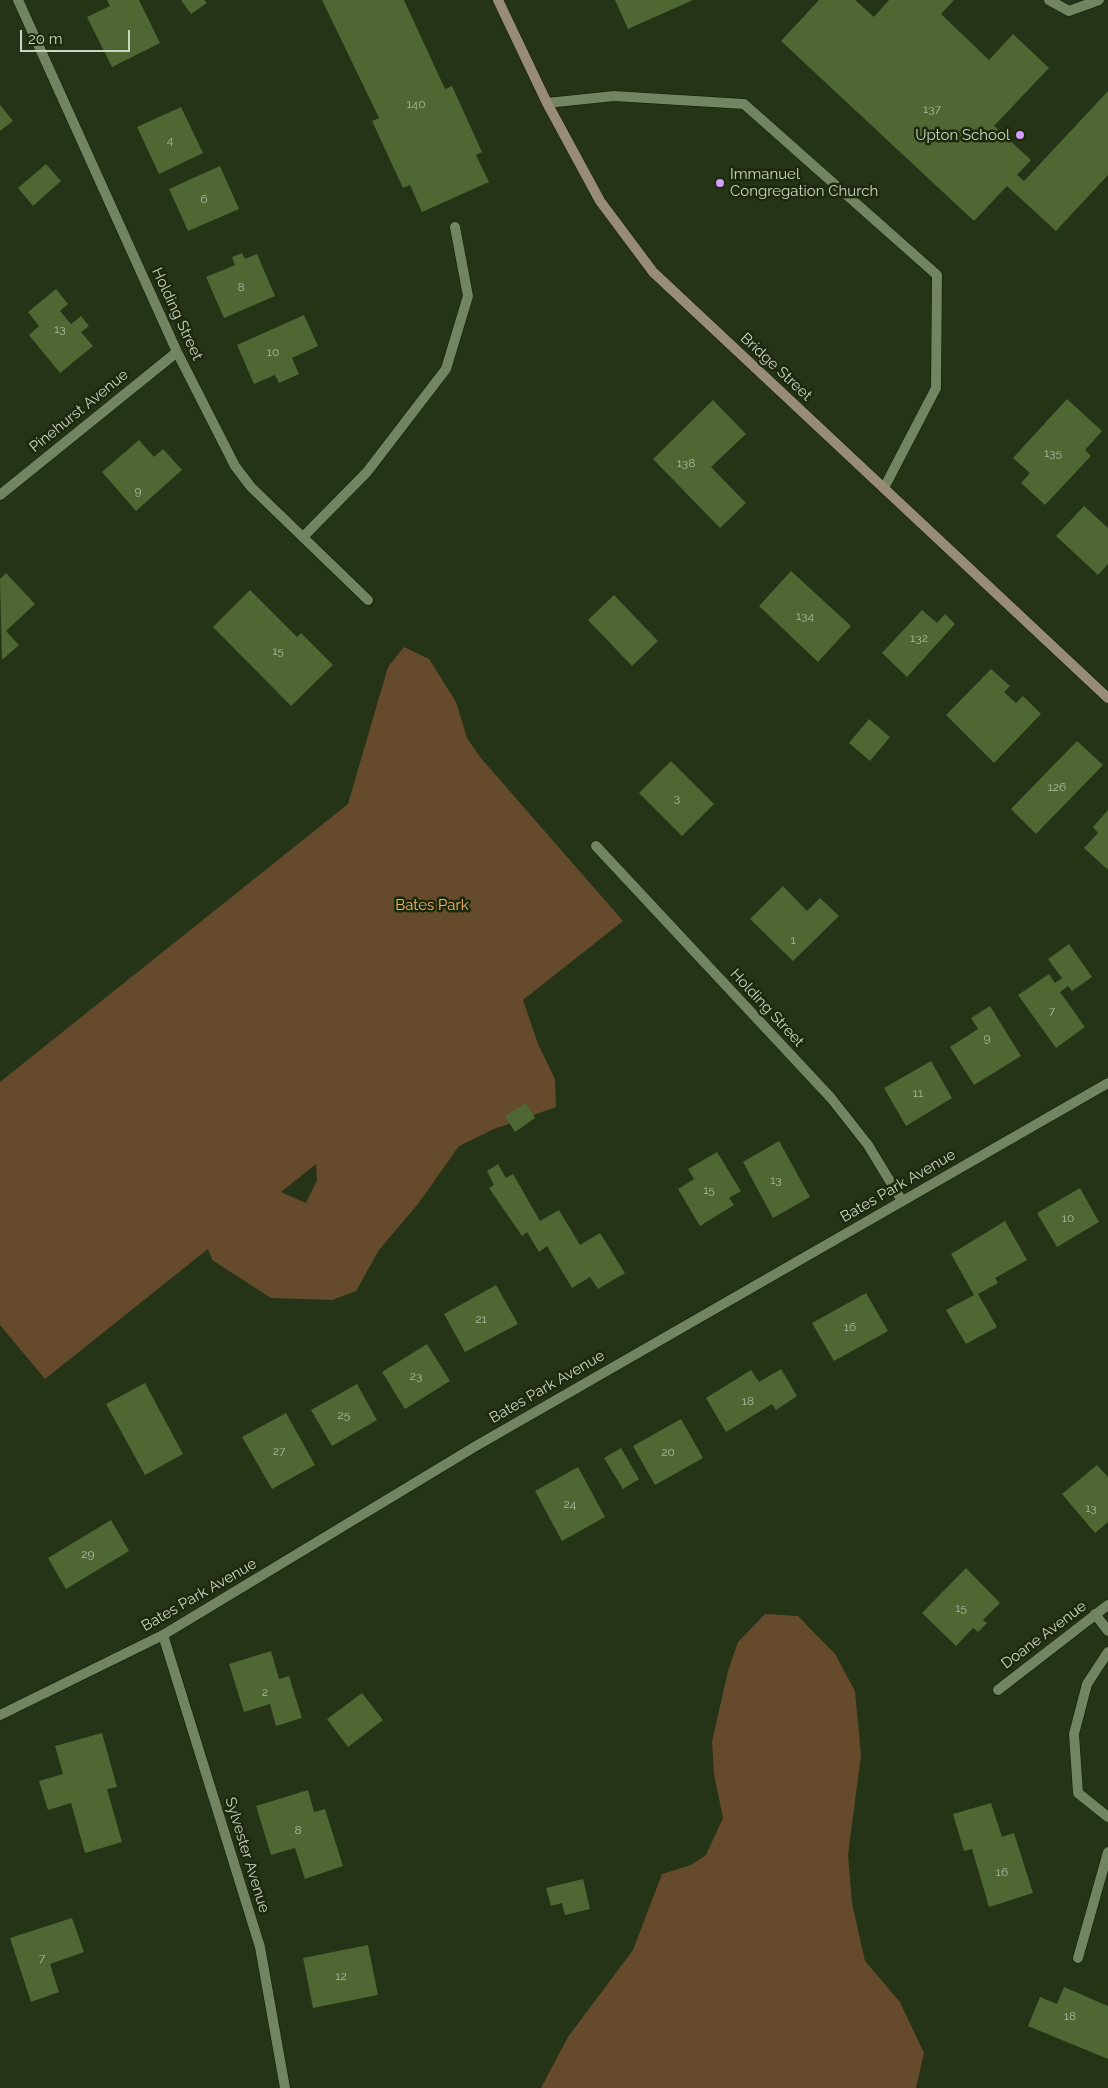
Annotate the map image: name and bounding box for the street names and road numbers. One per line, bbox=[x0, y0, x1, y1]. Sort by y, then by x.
street label: Holding Street bbox=[148, 265, 206, 363]
street label: Bridge Street bbox=[736, 329, 816, 405]
street label: Pinehurst Avenue bbox=[26, 366, 132, 456]
street label: Holding Street bbox=[726, 965, 808, 1051]
street label: Bates Park Avenue bbox=[837, 1146, 959, 1226]
street label: Bates Park Avenue bbox=[486, 1347, 608, 1427]
street label: Bates Park Avenue bbox=[138, 1555, 260, 1635]
street label: Doane Avenue bbox=[998, 1597, 1090, 1673]
street label: Sylvester Avenue bbox=[221, 1795, 273, 1915]

